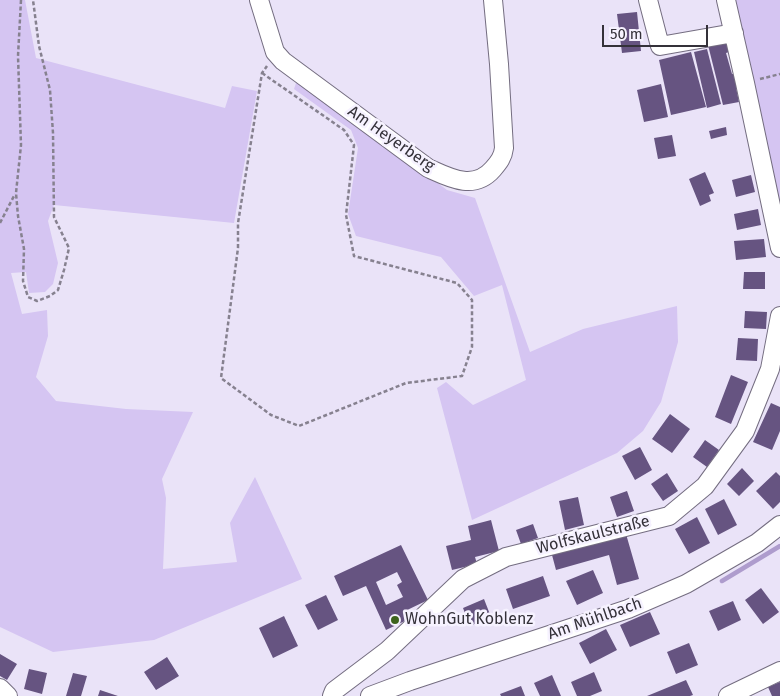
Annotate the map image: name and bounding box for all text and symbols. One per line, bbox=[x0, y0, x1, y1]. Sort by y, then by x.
scale bar bbox=[605, 15, 711, 47]
text: 50 m bbox=[610, 25, 643, 43]
street label: Am Heyerberg bbox=[344, 102, 438, 176]
street label: Wolfskaulstraße bbox=[534, 512, 652, 558]
street label: Am Mühlbach bbox=[546, 594, 644, 644]
place label: WohnGut Koblenz bbox=[405, 610, 533, 630]
marker: WohnGut Koblenz bbox=[389, 614, 401, 626]

